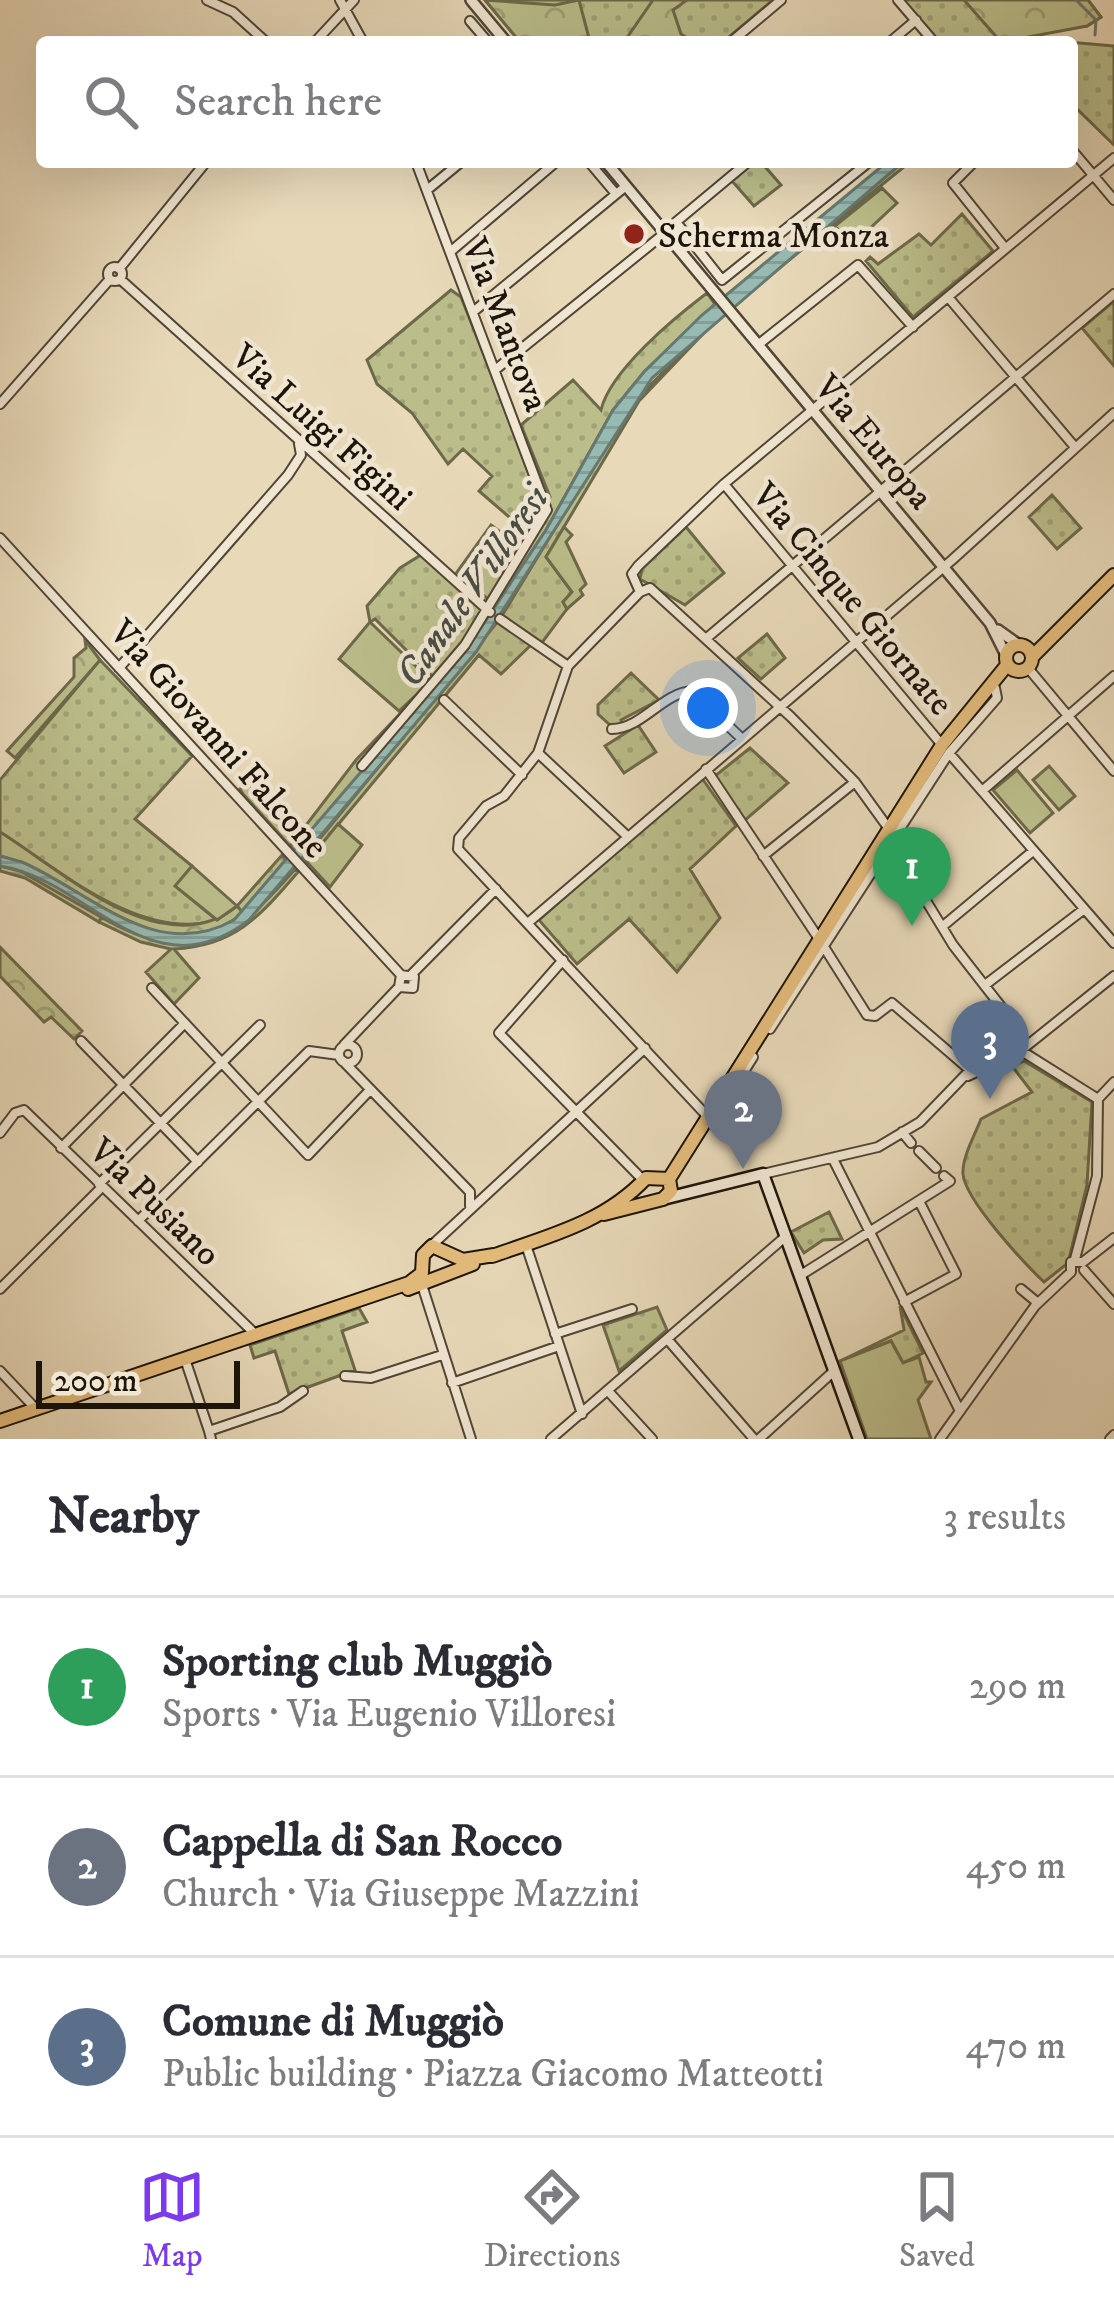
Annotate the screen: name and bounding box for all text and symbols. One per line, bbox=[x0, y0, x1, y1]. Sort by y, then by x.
search box bbox=[36, 36, 1078, 168]
icon: search bbox=[78, 69, 144, 135]
text: Search here bbox=[174, 74, 382, 130]
place label: Scherma Monza bbox=[658, 214, 890, 259]
marker: Scherma Monza bbox=[621, 221, 647, 247]
street label: Via Mantova bbox=[451, 231, 559, 418]
street label: Via Luigi Figini bbox=[221, 334, 421, 521]
street label: Via Europa bbox=[803, 365, 943, 520]
street label: Via Cinque Giornate bbox=[741, 473, 963, 725]
water label: Canale Villoresi bbox=[385, 474, 562, 697]
street label: Via Giovanni Falcone bbox=[98, 610, 337, 868]
your location bbox=[678, 678, 738, 738]
pin: 1 bbox=[873, 827, 951, 926]
pin: 3 bbox=[951, 1000, 1029, 1099]
pin: 2 bbox=[704, 1070, 782, 1169]
street label: Via Pusiano bbox=[78, 1128, 230, 1277]
scale bar bbox=[36, 1355, 240, 1408]
text: 200 m bbox=[54, 1361, 138, 1402]
text: Nearby bbox=[48, 1485, 199, 1549]
text: 3 results bbox=[943, 1493, 1066, 1542]
text: Sporting club Muggiò bbox=[162, 1634, 552, 1690]
text: 1 bbox=[80, 1662, 94, 1711]
text: 290 m bbox=[969, 1662, 1066, 1711]
text: Sports · Via Eugenio Villoresi bbox=[162, 1690, 616, 1739]
text: Cappella di San Rocco bbox=[162, 1814, 562, 1870]
text: 2 bbox=[77, 1842, 97, 1891]
text: 450 m bbox=[966, 1842, 1066, 1891]
text: Church · Via Giuseppe Mazzini bbox=[162, 1870, 640, 1919]
text: Comune di Muggiò bbox=[162, 1994, 504, 2050]
text: 3 bbox=[80, 2022, 94, 2071]
text: 470 m bbox=[966, 2022, 1066, 2071]
text: Public building · Piazza Giacomo Matteotti bbox=[162, 2050, 824, 2099]
tab: Map bbox=[139, 2164, 205, 2277]
tab: Directions bbox=[484, 2164, 620, 2277]
tab: Saved bbox=[899, 2164, 975, 2277]

